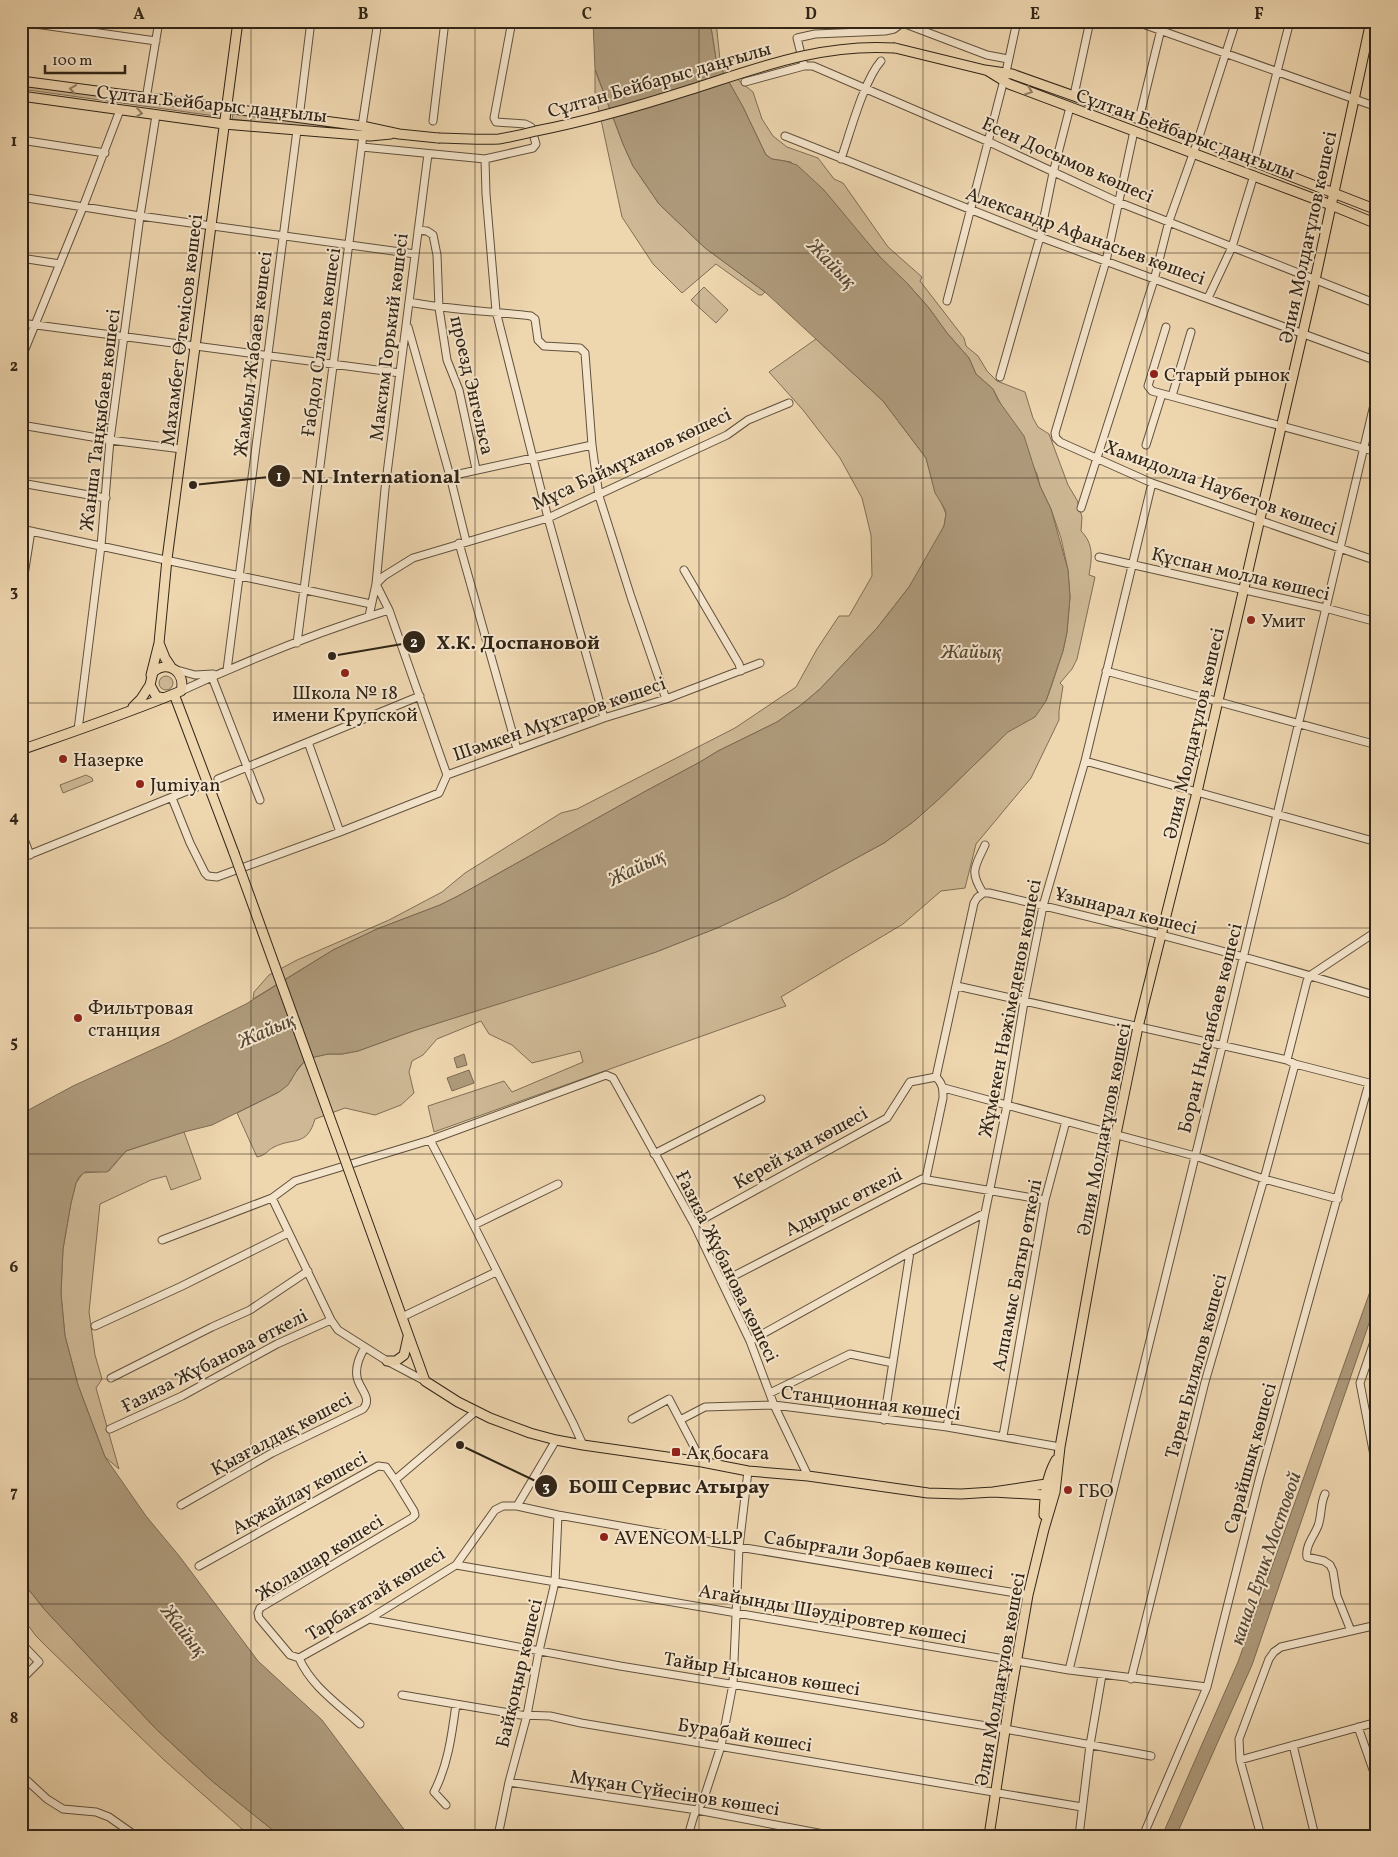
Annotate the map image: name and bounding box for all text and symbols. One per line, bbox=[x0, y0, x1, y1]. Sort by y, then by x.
text: A bbox=[133, 4, 145, 26]
text: B bbox=[358, 4, 369, 26]
text: C bbox=[582, 4, 592, 26]
text: D bbox=[805, 4, 817, 26]
text: E bbox=[1030, 4, 1040, 26]
text: F bbox=[1254, 4, 1264, 26]
street label: Сұлтан Бейбарыс даңғылы bbox=[545, 37, 774, 125]
scale bar bbox=[45, 42, 125, 74]
text: 100 m bbox=[52, 51, 92, 72]
street label: Сұлтан Бейбарыс даңғылы bbox=[95, 80, 328, 130]
street label: Сұлтан Бейбарыс даңғылы bbox=[1072, 83, 1299, 187]
one-way arrow bbox=[69, 84, 78, 94]
one-way arrow bbox=[1024, 85, 1032, 95]
one-way arrow bbox=[135, 107, 143, 118]
street label: Есен Досымов көшесі bbox=[977, 111, 1158, 211]
street label: Әлия Молдағұлов көшесі bbox=[1274, 129, 1344, 346]
text: 1 bbox=[11, 131, 17, 153]
street label: Александр Афанасьев көшесі bbox=[962, 181, 1209, 293]
street label: Махамбет Өтемісов көшесі bbox=[156, 212, 210, 448]
street label: Максим Горький көшесі bbox=[364, 231, 416, 443]
water label: Жайық bbox=[799, 232, 862, 296]
street label: Ғабдол Сланов көшесі bbox=[296, 246, 348, 438]
street label: Жамбыл Жабаев көшесі bbox=[228, 249, 280, 459]
street label: Жанша Таңқыбаев көшесі bbox=[74, 307, 128, 533]
street label: проезд Энгельса bbox=[442, 313, 500, 457]
text: 2 bbox=[10, 356, 18, 378]
place label: Старый рынок bbox=[1164, 363, 1290, 389]
marker: Старый рынок bbox=[1148, 368, 1160, 380]
street label: Мұса Баймұханов көшесі bbox=[528, 402, 736, 517]
street label: Хамидолла Наубетов көшесі bbox=[1100, 435, 1340, 543]
callout: NL International bbox=[266, 459, 470, 494]
text: NL International bbox=[302, 464, 461, 492]
text: 1 bbox=[276, 467, 282, 488]
street label: Құспан молла көшесі bbox=[1149, 542, 1333, 608]
text: 3 bbox=[10, 581, 18, 603]
place label: Умит bbox=[1261, 609, 1306, 635]
marker: Умит bbox=[1245, 614, 1257, 626]
callout: Х.К. Доспановой bbox=[402, 624, 610, 659]
street label: Әлия Молдағұлов көшесі bbox=[1158, 625, 1232, 842]
text: Х.К. Доспановой bbox=[436, 630, 600, 658]
text: 2 bbox=[410, 633, 418, 654]
water label: Жайық bbox=[940, 639, 1002, 667]
marker: Школа № 18 имени Крупской bbox=[339, 667, 351, 679]
street label: Шәмкен Мұхтаров көшесі bbox=[450, 671, 670, 769]
place label: Школа № 18 имени Крупской bbox=[272, 681, 418, 729]
place label: Назерке bbox=[73, 748, 144, 774]
marker: Назерке bbox=[57, 753, 69, 765]
place label: Jumiyan bbox=[150, 773, 221, 799]
marker: Jumiyan bbox=[134, 778, 146, 790]
text: 4 bbox=[9, 807, 19, 829]
water label: Жайық bbox=[603, 843, 671, 895]
street label: Жұмекен Нәжімеденов көшесі bbox=[973, 877, 1049, 1140]
street label: Ұзынарал көшесі bbox=[1051, 882, 1200, 942]
street label: Боран Нысанбаев көшесі bbox=[1172, 920, 1250, 1136]
place label: Фильтровая станция bbox=[88, 996, 194, 1044]
water label: Жайық bbox=[233, 1007, 300, 1057]
marker: Фильтровая станция bbox=[72, 1012, 84, 1024]
street label: Әлия Молдағұлов көшесі bbox=[1072, 1020, 1138, 1238]
text: 5 bbox=[10, 1032, 18, 1054]
street label: Керей хан көшесі bbox=[729, 1101, 873, 1197]
street label: Адырыс өткелі bbox=[781, 1162, 907, 1244]
street label: Ғазиза Жұбанова көшесі bbox=[668, 1167, 784, 1367]
street label: Алпамыс Батыр өткелі bbox=[987, 1177, 1049, 1374]
text: 6 bbox=[10, 1257, 19, 1279]
street label: Тарен Билялов көшесі bbox=[1160, 1271, 1234, 1462]
street label: Ғазиза Жұбанова өткелі bbox=[117, 1303, 313, 1420]
street label: Станционная көшесі bbox=[779, 1380, 962, 1428]
street label: Сарайшық көшесі bbox=[1218, 1380, 1284, 1537]
street label: Қызғалдақ көшесі bbox=[207, 1386, 357, 1483]
place label: Ақ босаға bbox=[686, 1441, 769, 1467]
street label: Ақжайлау көшесі bbox=[228, 1446, 373, 1542]
marker: Ақ босаға bbox=[670, 1446, 682, 1458]
callout: БОШ Сервис Атырау bbox=[533, 1468, 780, 1503]
water label: канал Ерик Мостовой bbox=[1224, 1468, 1310, 1649]
text: БОШ Сервис Атырау bbox=[568, 1474, 770, 1502]
text: 3 bbox=[542, 1477, 550, 1498]
place label: ГБО bbox=[1078, 1479, 1114, 1505]
text: 7 bbox=[10, 1482, 18, 1504]
marker: ГБО bbox=[1062, 1484, 1074, 1496]
street label: Жолашар көшесi bbox=[251, 1509, 389, 1608]
street label: Сабырғали Зорбаев көшесі bbox=[762, 1525, 996, 1587]
place label: AVENCOM LLP bbox=[614, 1526, 743, 1552]
marker: AVENCOM LLP bbox=[598, 1531, 610, 1543]
street label: Тарбағатай көшесi bbox=[302, 1541, 451, 1648]
street label: Әлия Молдағұлов көшесі bbox=[969, 1570, 1033, 1788]
street label: Агайынды Шәудіровтер көшесi bbox=[696, 1579, 969, 1651]
street label: Байқоңыр көшесi bbox=[490, 1596, 550, 1750]
water label: Жайық bbox=[152, 1598, 212, 1664]
street label: Тайыр Нысанов көшесi bbox=[661, 1647, 862, 1703]
text: 8 bbox=[10, 1708, 18, 1730]
street label: Бурабай көшесi bbox=[675, 1712, 814, 1760]
street label: Мұқан Сүйесінов көшесі bbox=[568, 1765, 782, 1823]

